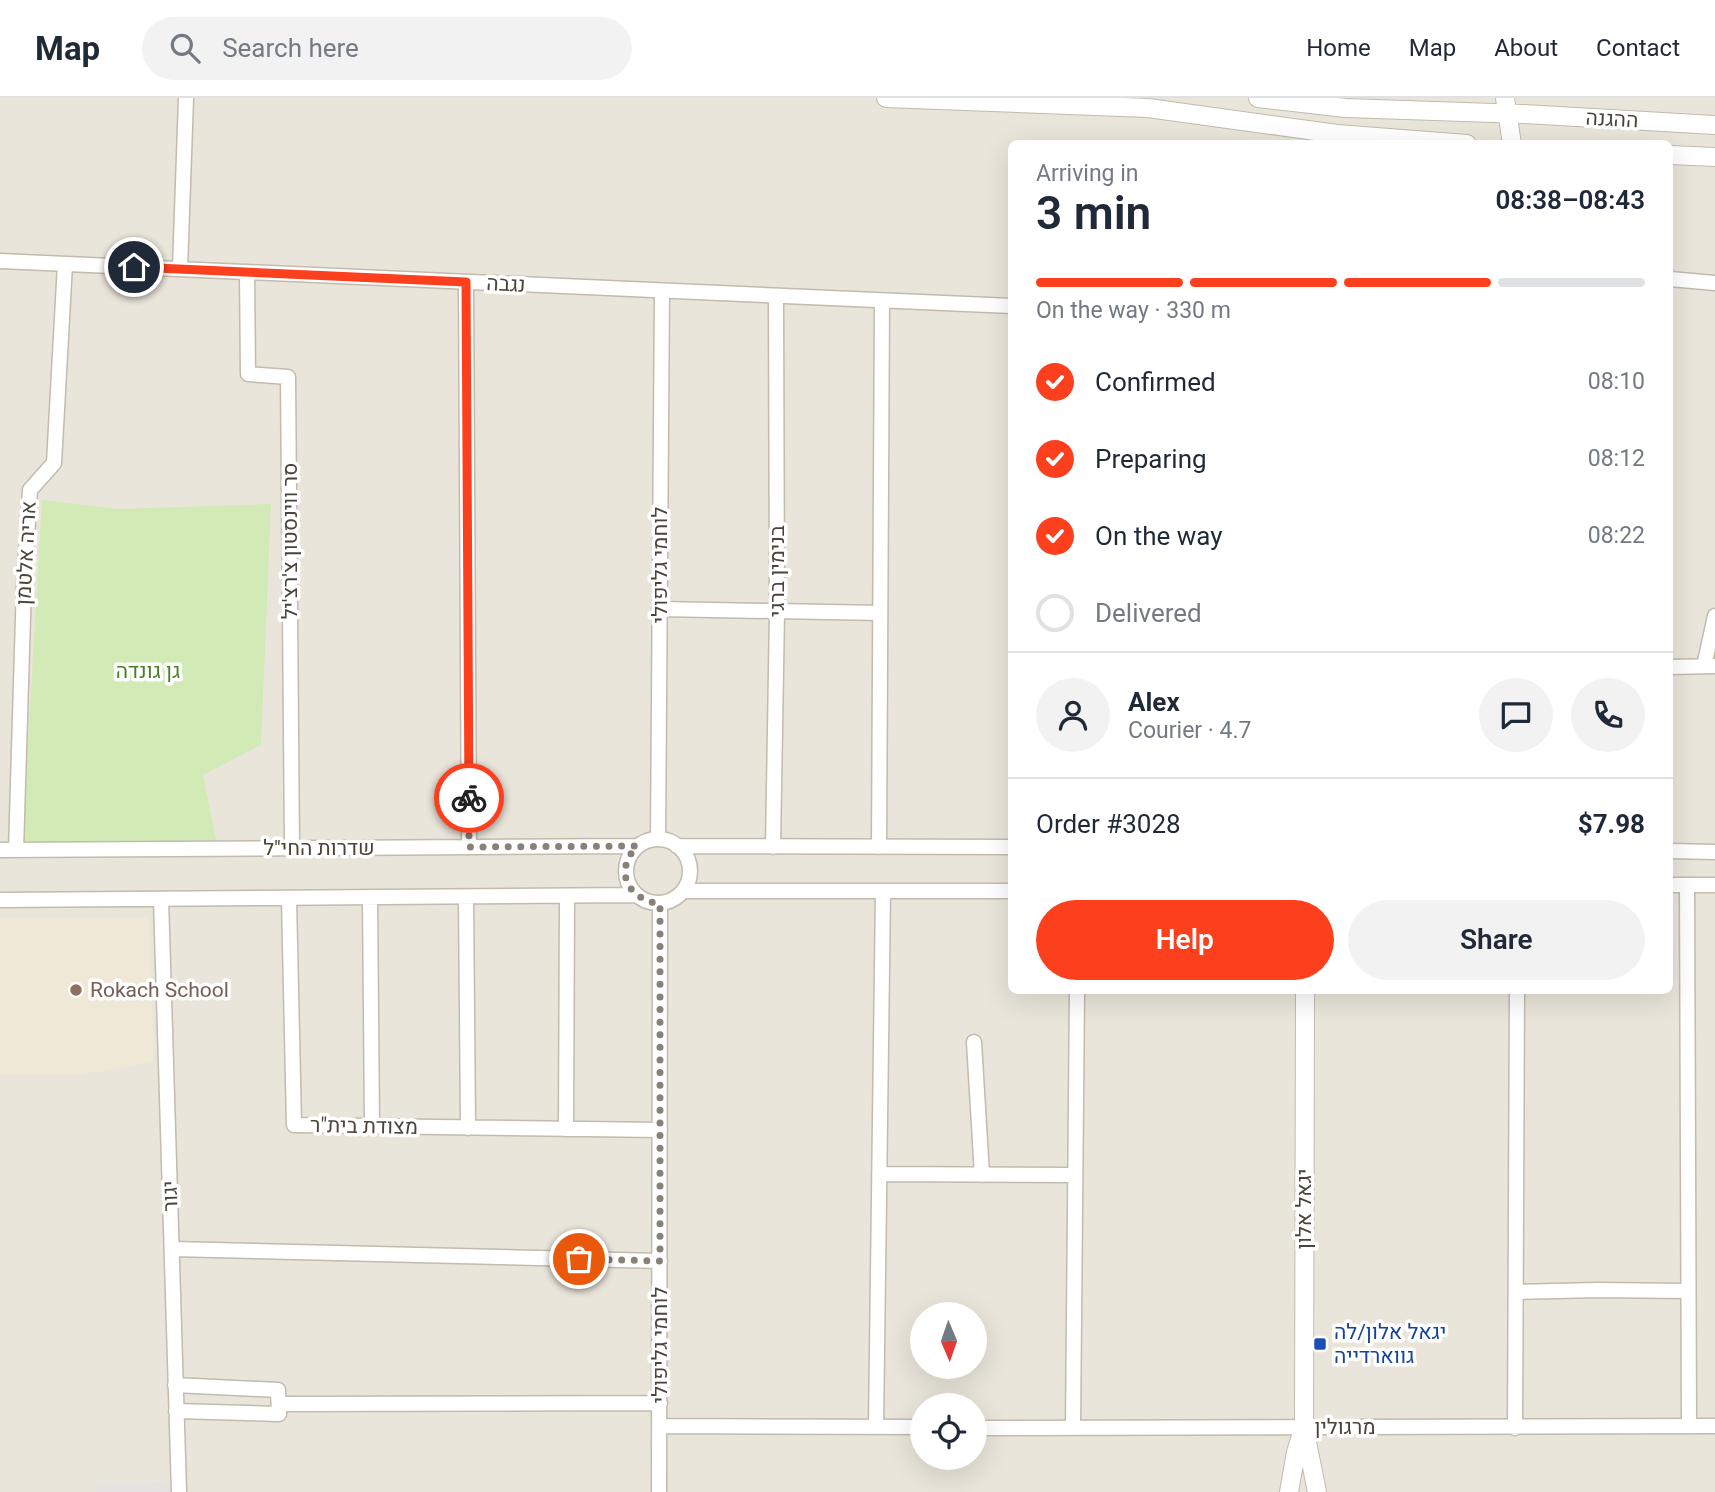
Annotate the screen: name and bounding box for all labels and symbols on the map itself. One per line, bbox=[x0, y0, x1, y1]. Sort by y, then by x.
street label: ההגנה bbox=[1585, 106, 1639, 132]
pin bbox=[104, 237, 164, 297]
street label: נגבה bbox=[486, 271, 526, 297]
street label: סר ווינסטון צ'רצ'יל bbox=[278, 463, 302, 619]
street label: אריה אלטמן bbox=[11, 500, 41, 606]
street label: לוחמי גליפולי bbox=[648, 507, 672, 623]
street label: בנימין ברגי bbox=[765, 525, 789, 617]
park label: גן גונדה bbox=[116, 659, 180, 683]
courier bbox=[434, 763, 504, 833]
street label: שדרות החי"ל bbox=[263, 836, 375, 860]
place label: Rokach School bbox=[90, 978, 229, 1002]
marker: Rokach School bbox=[68, 982, 84, 998]
street label: מצודת בית"ר bbox=[310, 1113, 418, 1139]
street label: יגאל אלון bbox=[1292, 1169, 1316, 1249]
street label: יגור bbox=[157, 1180, 183, 1212]
pin bbox=[549, 1229, 609, 1289]
street label: לוחמי גליפולי bbox=[648, 1287, 672, 1403]
north arrow bbox=[910, 1302, 987, 1379]
place label: יגאל אלון/לה גווארדייה bbox=[1334, 1320, 1446, 1368]
marker: יגאל אלון/לה גווארדייה bbox=[1312, 1336, 1328, 1352]
street label: מרגולין bbox=[1314, 1415, 1376, 1439]

